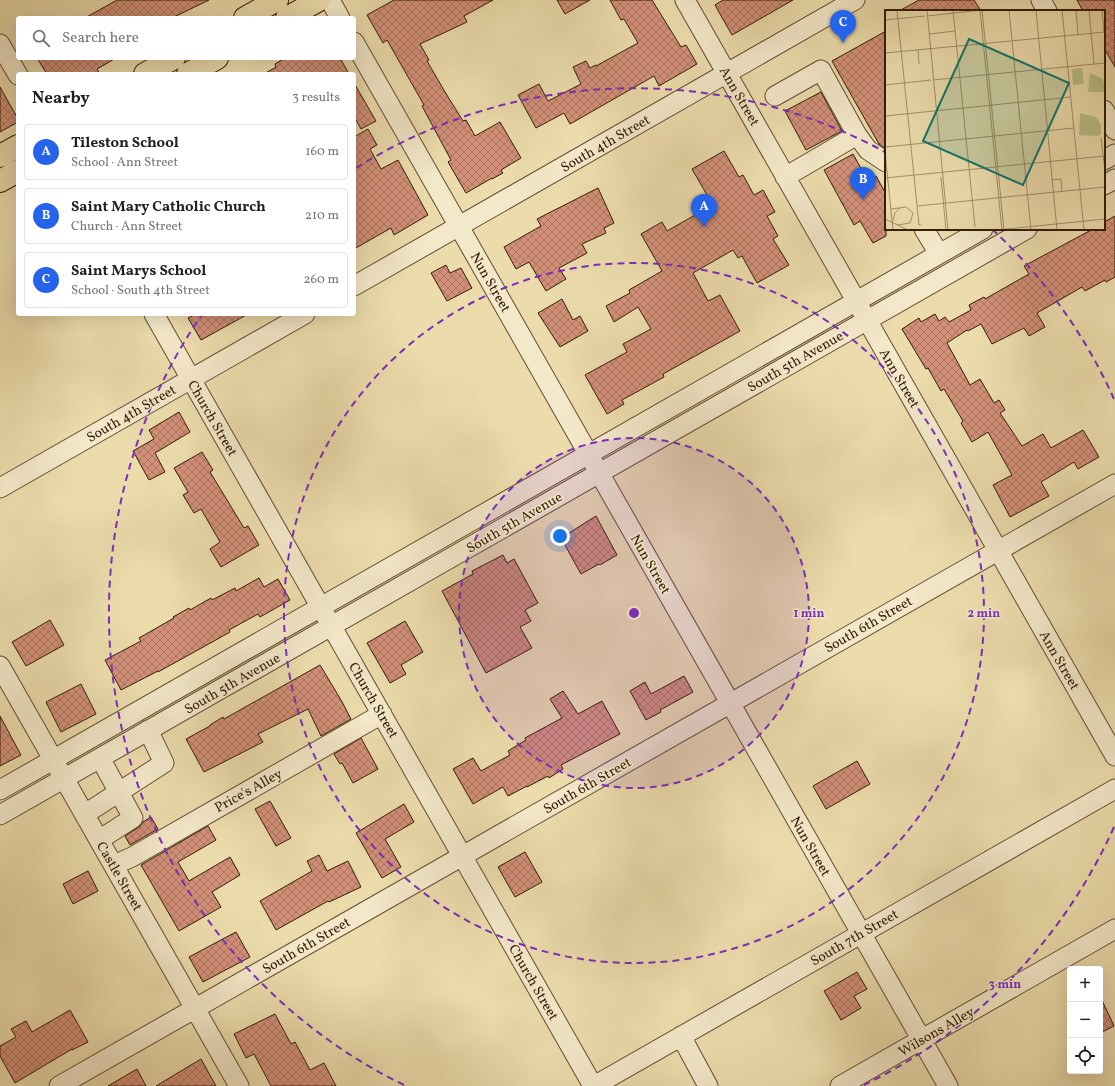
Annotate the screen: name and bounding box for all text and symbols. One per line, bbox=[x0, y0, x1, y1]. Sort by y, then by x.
pin: C bbox=[830, 10, 856, 43]
inset map bbox=[885, 10, 1105, 230]
search box bbox=[16, 16, 356, 60]
icon: search bbox=[30, 27, 52, 49]
text: Search here bbox=[62, 28, 139, 49]
street label: Ann Street bbox=[714, 63, 763, 130]
text: Nearby bbox=[32, 87, 90, 110]
text: 3 results bbox=[292, 89, 340, 107]
street label: South 4th Street bbox=[558, 111, 654, 178]
text: Tileston School bbox=[71, 133, 179, 154]
text: A bbox=[41, 143, 51, 161]
text: 160 m bbox=[305, 143, 339, 161]
text: School · Ann Street bbox=[71, 154, 178, 172]
pin: B bbox=[850, 167, 876, 200]
pin: A bbox=[691, 194, 717, 227]
text: Saint Mary Catholic Church bbox=[71, 197, 266, 218]
text: B bbox=[42, 207, 50, 225]
text: 210 m bbox=[305, 207, 339, 225]
text: Church · Ann Street bbox=[71, 218, 182, 236]
street label: Nun Street bbox=[465, 249, 515, 316]
text: Saint Marys School bbox=[71, 261, 206, 282]
text: C bbox=[42, 271, 50, 289]
text: 260 m bbox=[304, 271, 339, 289]
text: School · South 4th Street bbox=[71, 282, 210, 300]
street label: South 5th Avenue bbox=[744, 327, 847, 397]
street label: Ann Street bbox=[874, 345, 923, 412]
street label: Church Street bbox=[182, 377, 241, 460]
street label: South 4th Street bbox=[84, 381, 180, 448]
street label: South 5th Avenue bbox=[463, 488, 566, 558]
your location bbox=[550, 526, 570, 546]
street label: Nun Street bbox=[625, 531, 675, 598]
street label: South 6th Street bbox=[821, 592, 916, 658]
centre of rings bbox=[627, 606, 641, 620]
text: 1 min bbox=[794, 606, 825, 622]
text: 2 min bbox=[968, 606, 1000, 622]
street label: Ann Street bbox=[1034, 627, 1083, 694]
street label: South 5th Avenue bbox=[181, 649, 284, 719]
street label: Church Street bbox=[343, 659, 402, 742]
street label: South 6th Street bbox=[540, 753, 635, 819]
street label: Price's Alley bbox=[211, 765, 286, 818]
street label: Nun Street bbox=[785, 813, 835, 880]
street label: Castle Street bbox=[91, 839, 146, 915]
street label: South 7th Street bbox=[807, 905, 902, 971]
street label: South 6th Street bbox=[259, 913, 354, 979]
street label: Church Street bbox=[503, 941, 562, 1024]
map controls bbox=[1067, 966, 1103, 1074]
button: + bbox=[1067, 966, 1103, 1002]
text: 3 min bbox=[989, 977, 1021, 993]
button: − bbox=[1067, 1002, 1103, 1038]
street label: Wilsons Alley bbox=[895, 1003, 979, 1062]
button: locate bbox=[1067, 1038, 1103, 1074]

